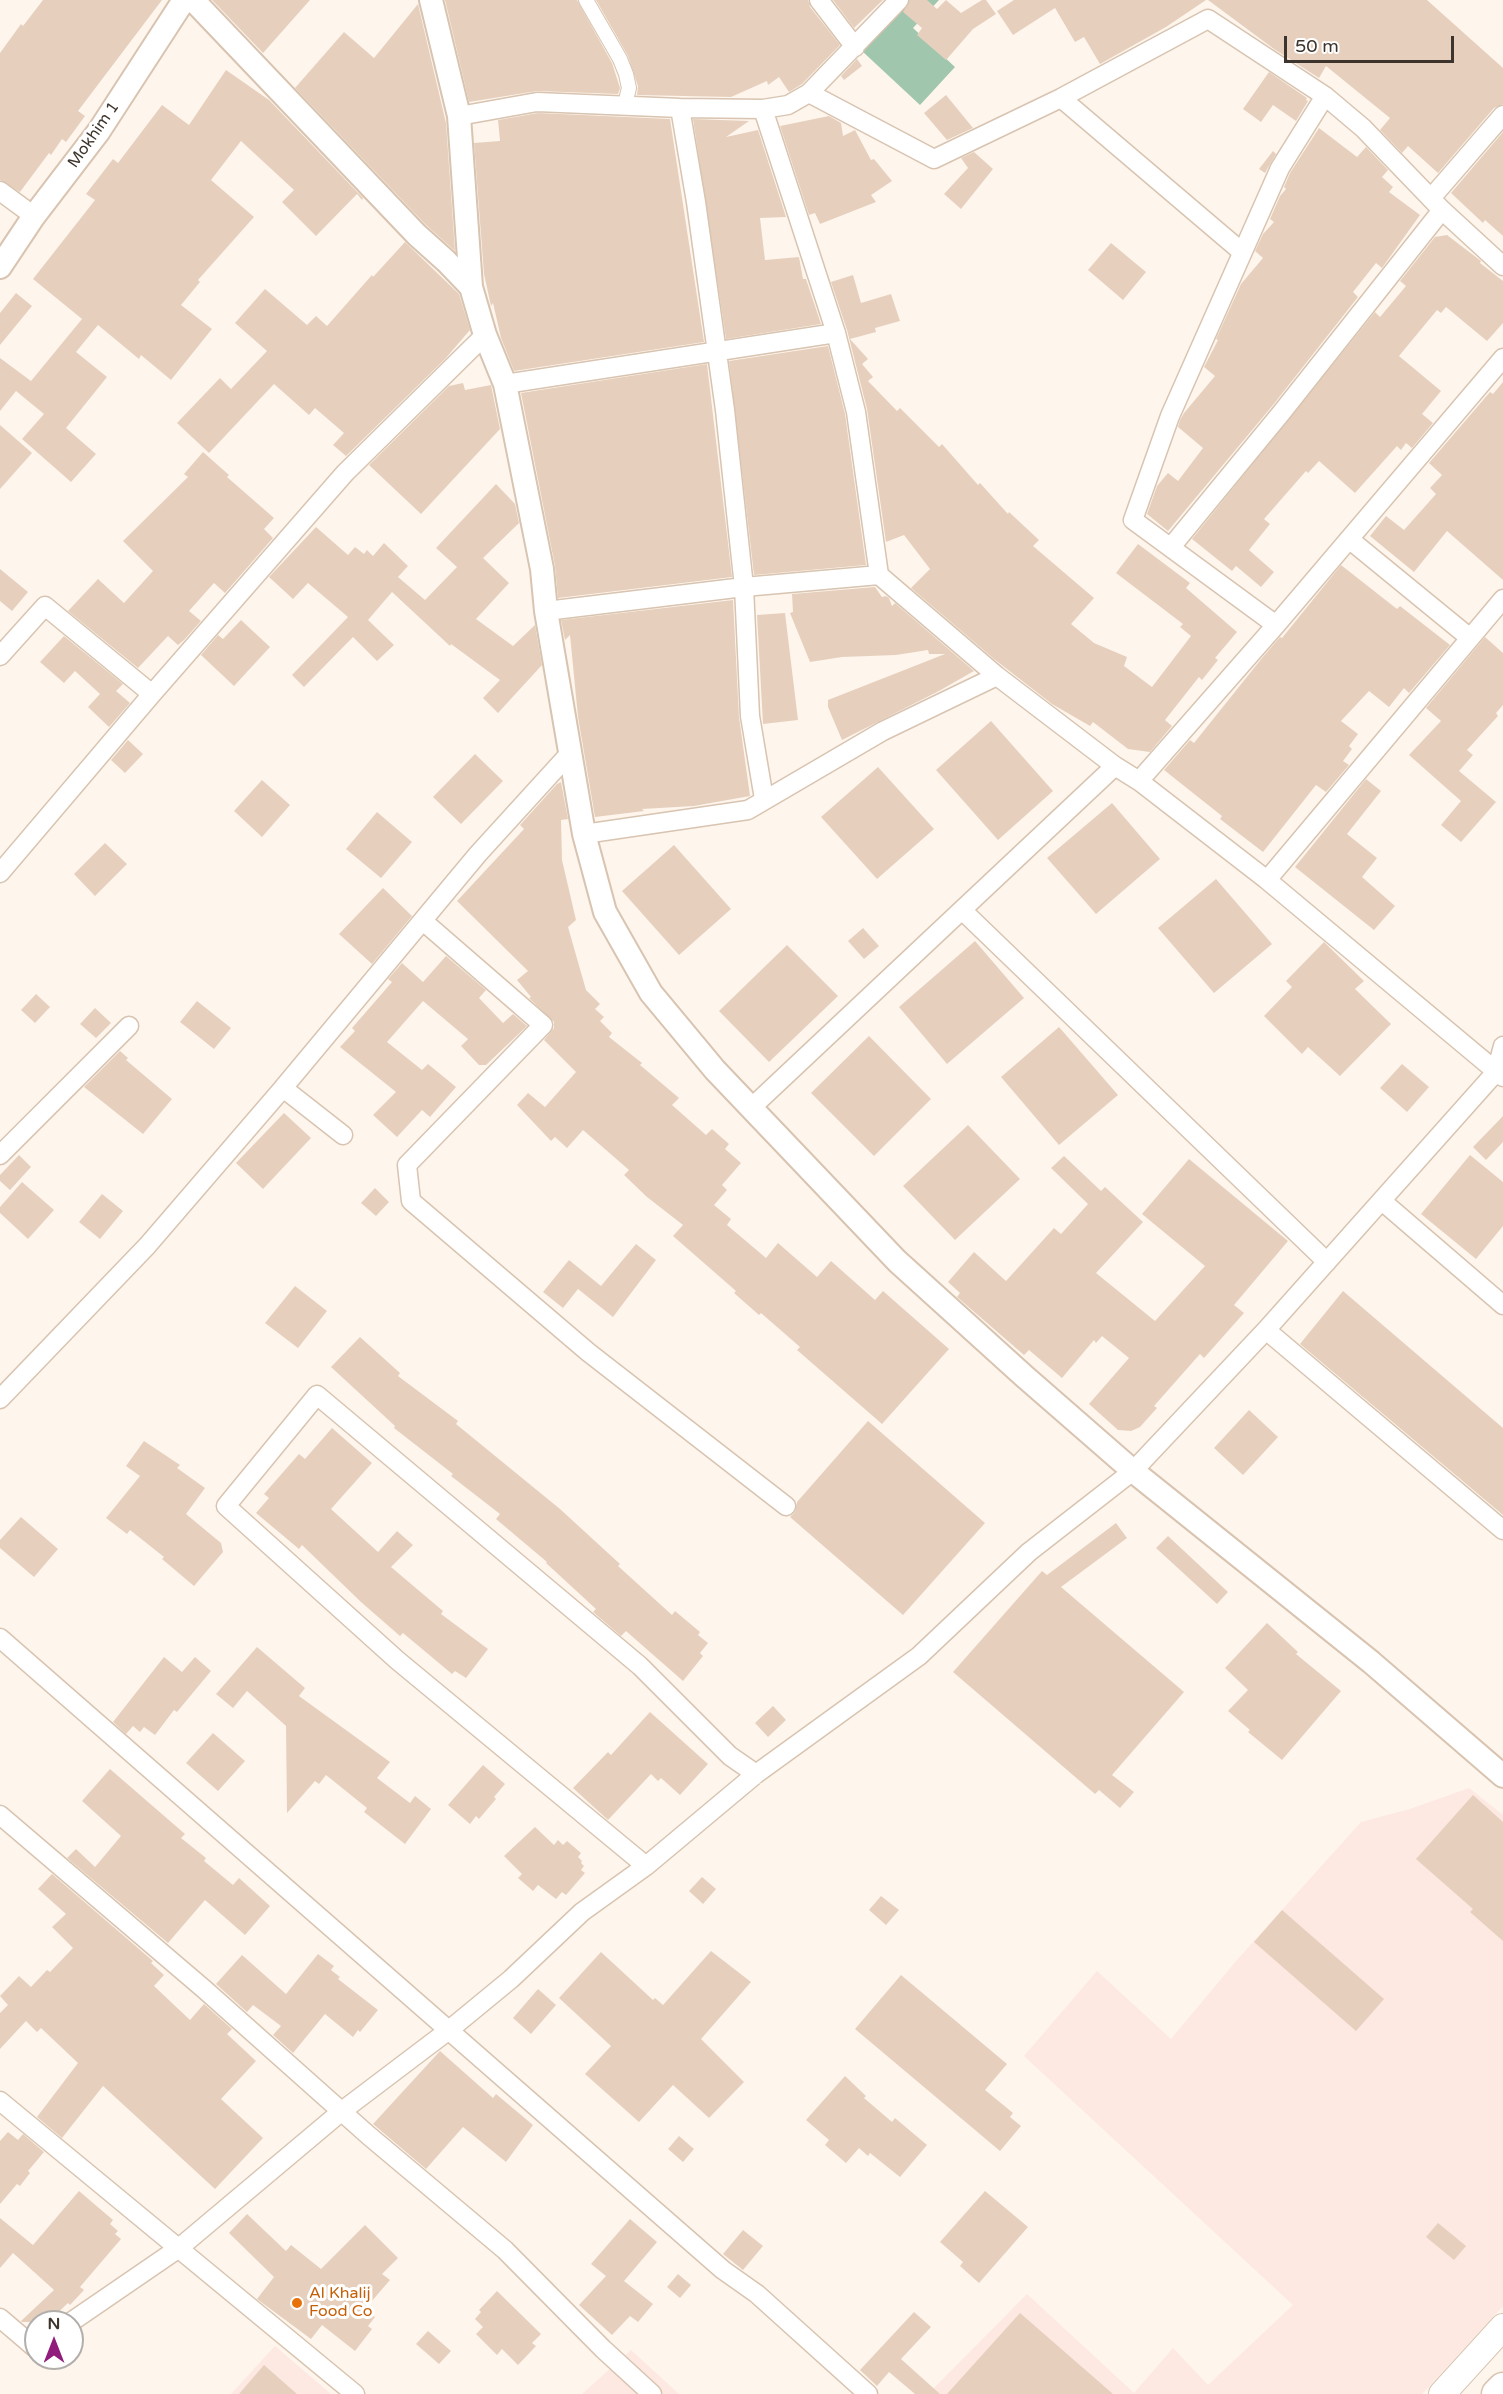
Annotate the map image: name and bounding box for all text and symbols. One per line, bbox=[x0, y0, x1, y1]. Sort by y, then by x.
scale bar bbox=[1287, 24, 1456, 62]
text: 50 m bbox=[1295, 35, 1339, 57]
street label: Mokhim 1 bbox=[64, 98, 124, 172]
place label: Al Khalij Food Co bbox=[309, 2284, 372, 2322]
marker: Al Khalij Food Co bbox=[290, 2296, 304, 2310]
north arrow bbox=[24, 2310, 84, 2370]
text: N bbox=[48, 2314, 60, 2334]

